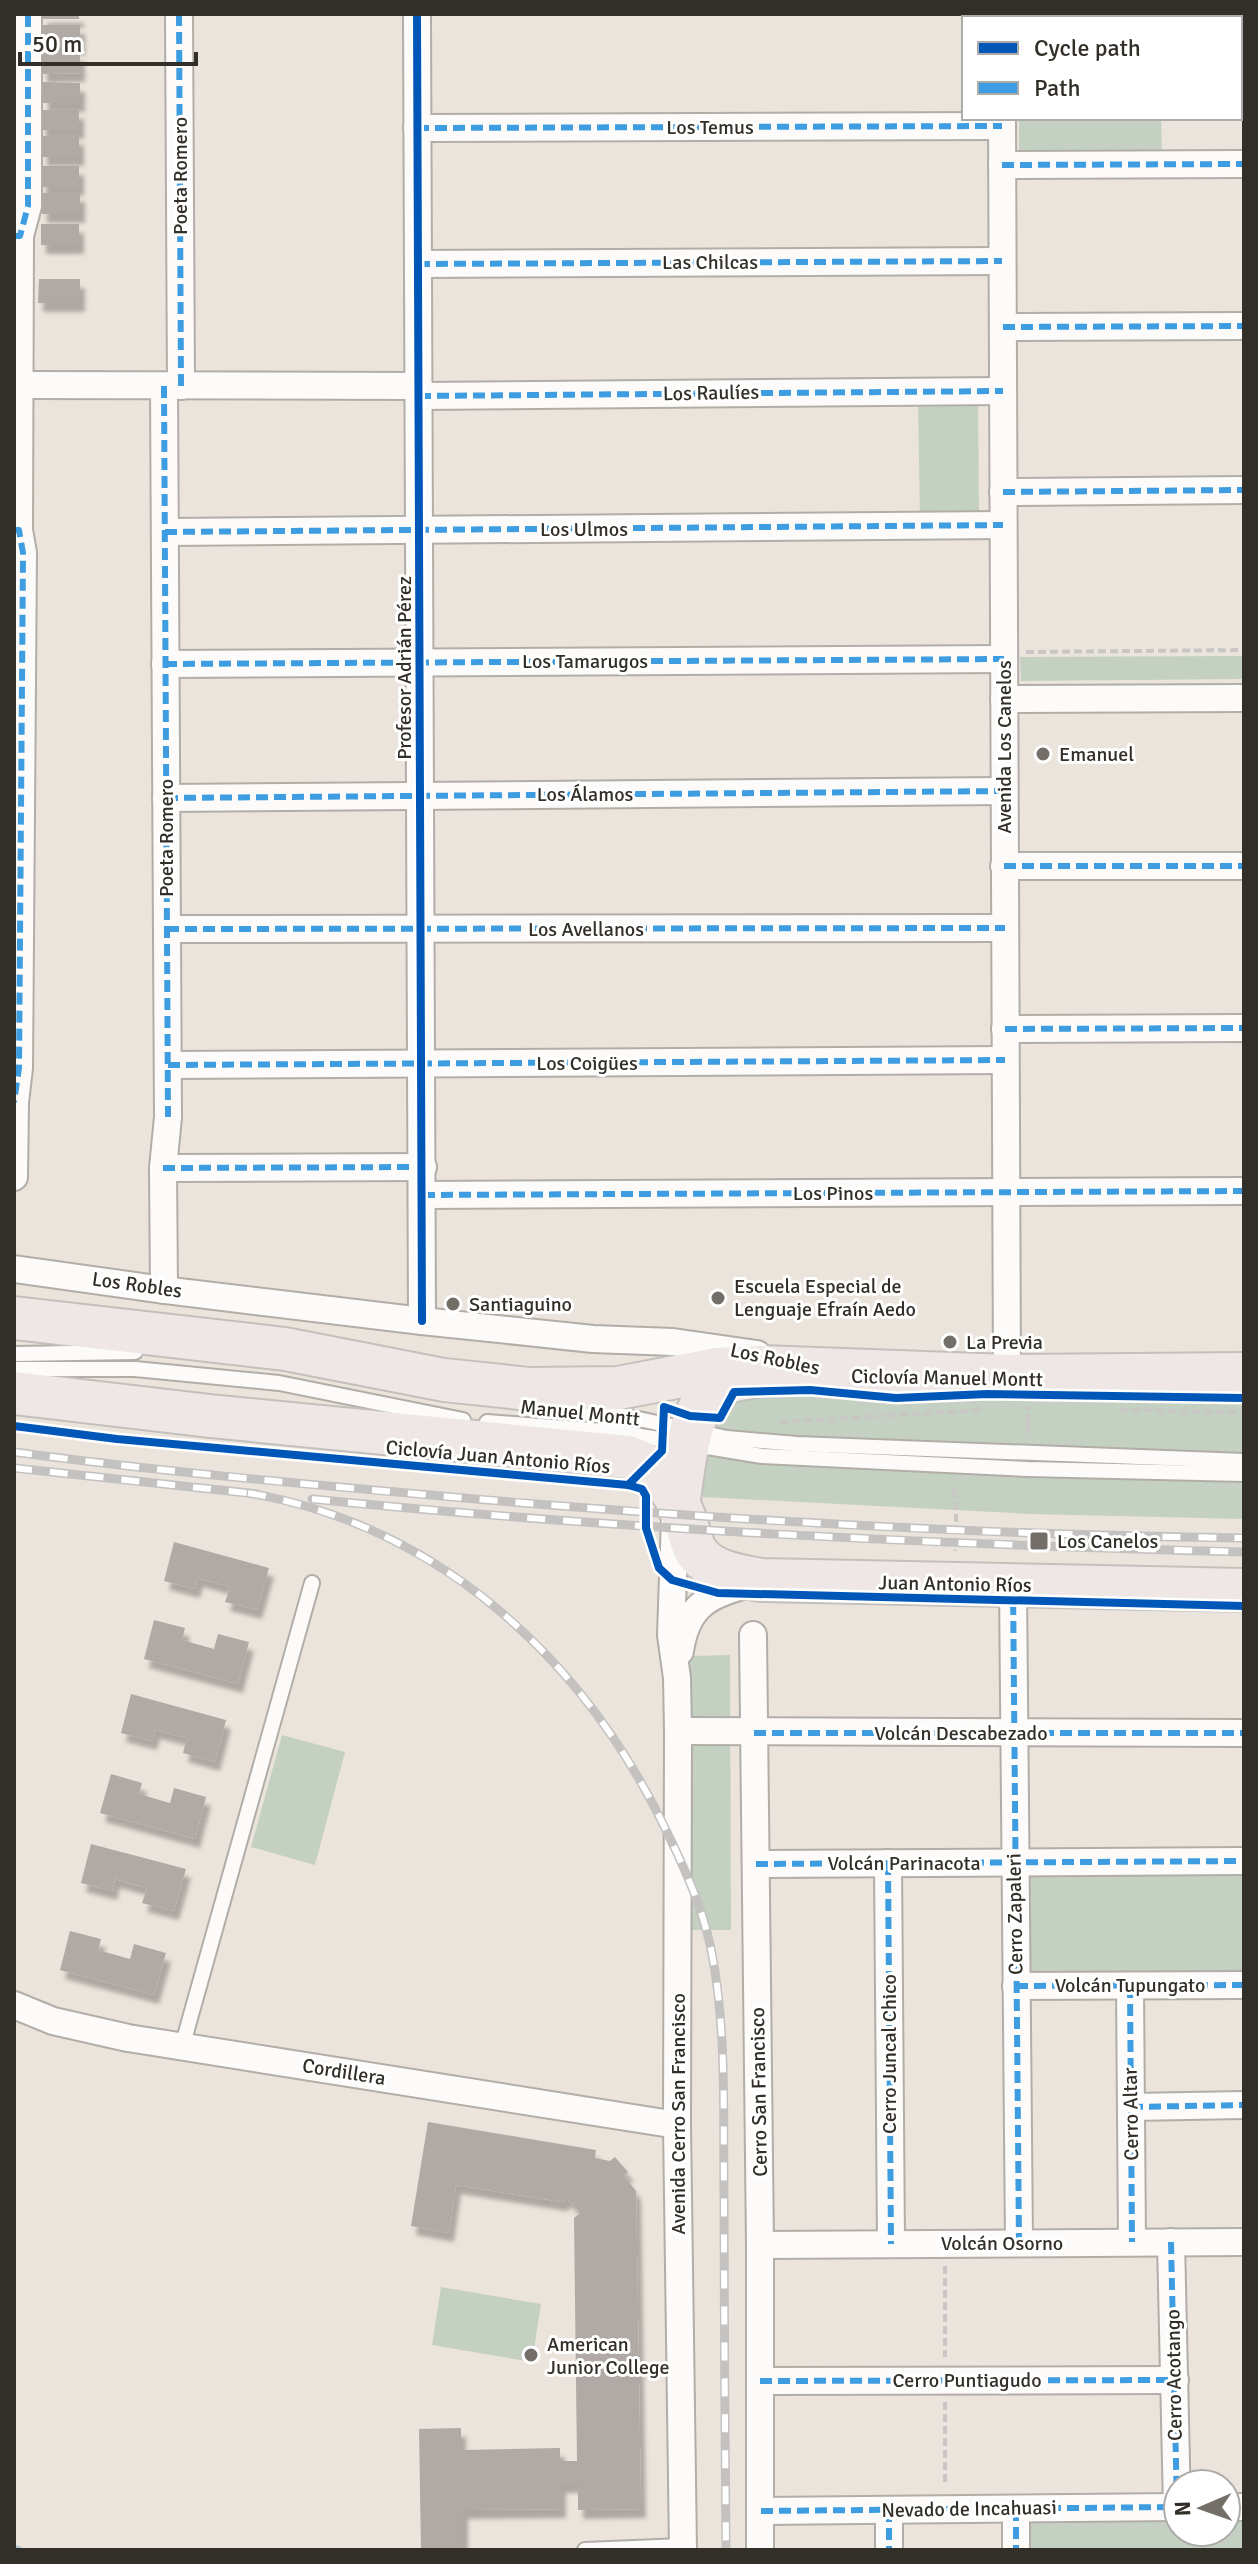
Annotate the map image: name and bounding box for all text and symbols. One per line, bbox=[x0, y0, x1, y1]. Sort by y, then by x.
scale bar bbox=[20, 16, 196, 66]
legend bbox=[962, 16, 1242, 120]
text: 50 m bbox=[32, 29, 82, 59]
text: Cycle path bbox=[1034, 33, 1141, 63]
text: Path bbox=[1034, 73, 1080, 103]
street label: Los Temus bbox=[666, 115, 754, 140]
street label: Poeta Romero bbox=[168, 117, 193, 235]
street label: Las Chilcas bbox=[662, 250, 758, 275]
street label: Los Raulíes bbox=[663, 380, 760, 406]
street label: Los Ulmos bbox=[540, 517, 628, 542]
street label: Profesor Adrián Pérez bbox=[392, 576, 417, 760]
street label: Los Tamarugos bbox=[522, 649, 648, 674]
street label: Avenida Los Canelos bbox=[992, 660, 1017, 834]
place label: Emanuel bbox=[1059, 742, 1134, 767]
marker: Emanuel bbox=[1034, 745, 1052, 763]
street label: Poeta Romero bbox=[154, 779, 179, 897]
street label: Los Álamos bbox=[537, 782, 634, 807]
street label: Los Avellanos bbox=[528, 917, 644, 942]
street label: Los Coigües bbox=[536, 1051, 638, 1076]
street label: Los Pinos bbox=[793, 1181, 873, 1206]
street label: Los Robles bbox=[90, 1266, 184, 1304]
place label: Escuela Especial de Lenguaje Efraín Aedo bbox=[734, 1274, 916, 1322]
marker: Escuela Especial de Lenguaje Efraín Aedo bbox=[709, 1289, 727, 1307]
place label: Santiaguino bbox=[469, 1292, 572, 1317]
marker: Santiaguino bbox=[444, 1295, 462, 1313]
place label: La Previa bbox=[966, 1330, 1043, 1355]
marker: La Previa bbox=[941, 1333, 959, 1351]
street label: Los Robles bbox=[728, 1337, 822, 1381]
street label: Ciclovía Manuel Montt bbox=[851, 1364, 1043, 1392]
street label: Manuel Montt bbox=[519, 1394, 641, 1432]
street label: Ciclovía Juan Antonio Ríos bbox=[385, 1435, 612, 1479]
place label: Los Canelos bbox=[1057, 1529, 1159, 1554]
marker: Los Canelos bbox=[1028, 1530, 1050, 1552]
street label: Juan Antonio Ríos bbox=[878, 1570, 1032, 1598]
street label: Volcán Descabezado bbox=[874, 1721, 1048, 1746]
street label: Volcán Parinacota bbox=[827, 1851, 981, 1876]
street label: Cerro Zapaleri bbox=[1001, 1853, 1029, 1975]
street label: Volcán Tupungato bbox=[1055, 1973, 1205, 1998]
street label: Cerro Juncal Chico bbox=[877, 1974, 902, 2134]
street label: Avenida Cerro San Francisco bbox=[666, 1993, 691, 2235]
street label: Cerro San Francisco bbox=[745, 2007, 773, 2177]
street label: Cordillera bbox=[300, 2053, 388, 2091]
street label: Cerro Altar bbox=[1118, 2067, 1144, 2161]
street label: Volcán Osorno bbox=[941, 2231, 1063, 2256]
street label: Cerro Acotango bbox=[1160, 2309, 1188, 2441]
place label: American Junior College bbox=[547, 2332, 670, 2380]
marker: American Junior College bbox=[522, 2346, 540, 2364]
street label: Cerro Puntiagudo bbox=[892, 2368, 1042, 2393]
north arrow bbox=[1162, 2468, 1242, 2548]
street label: Nevado de Incahuasi bbox=[881, 2495, 1057, 2523]
text: N bbox=[1169, 2501, 1196, 2517]

